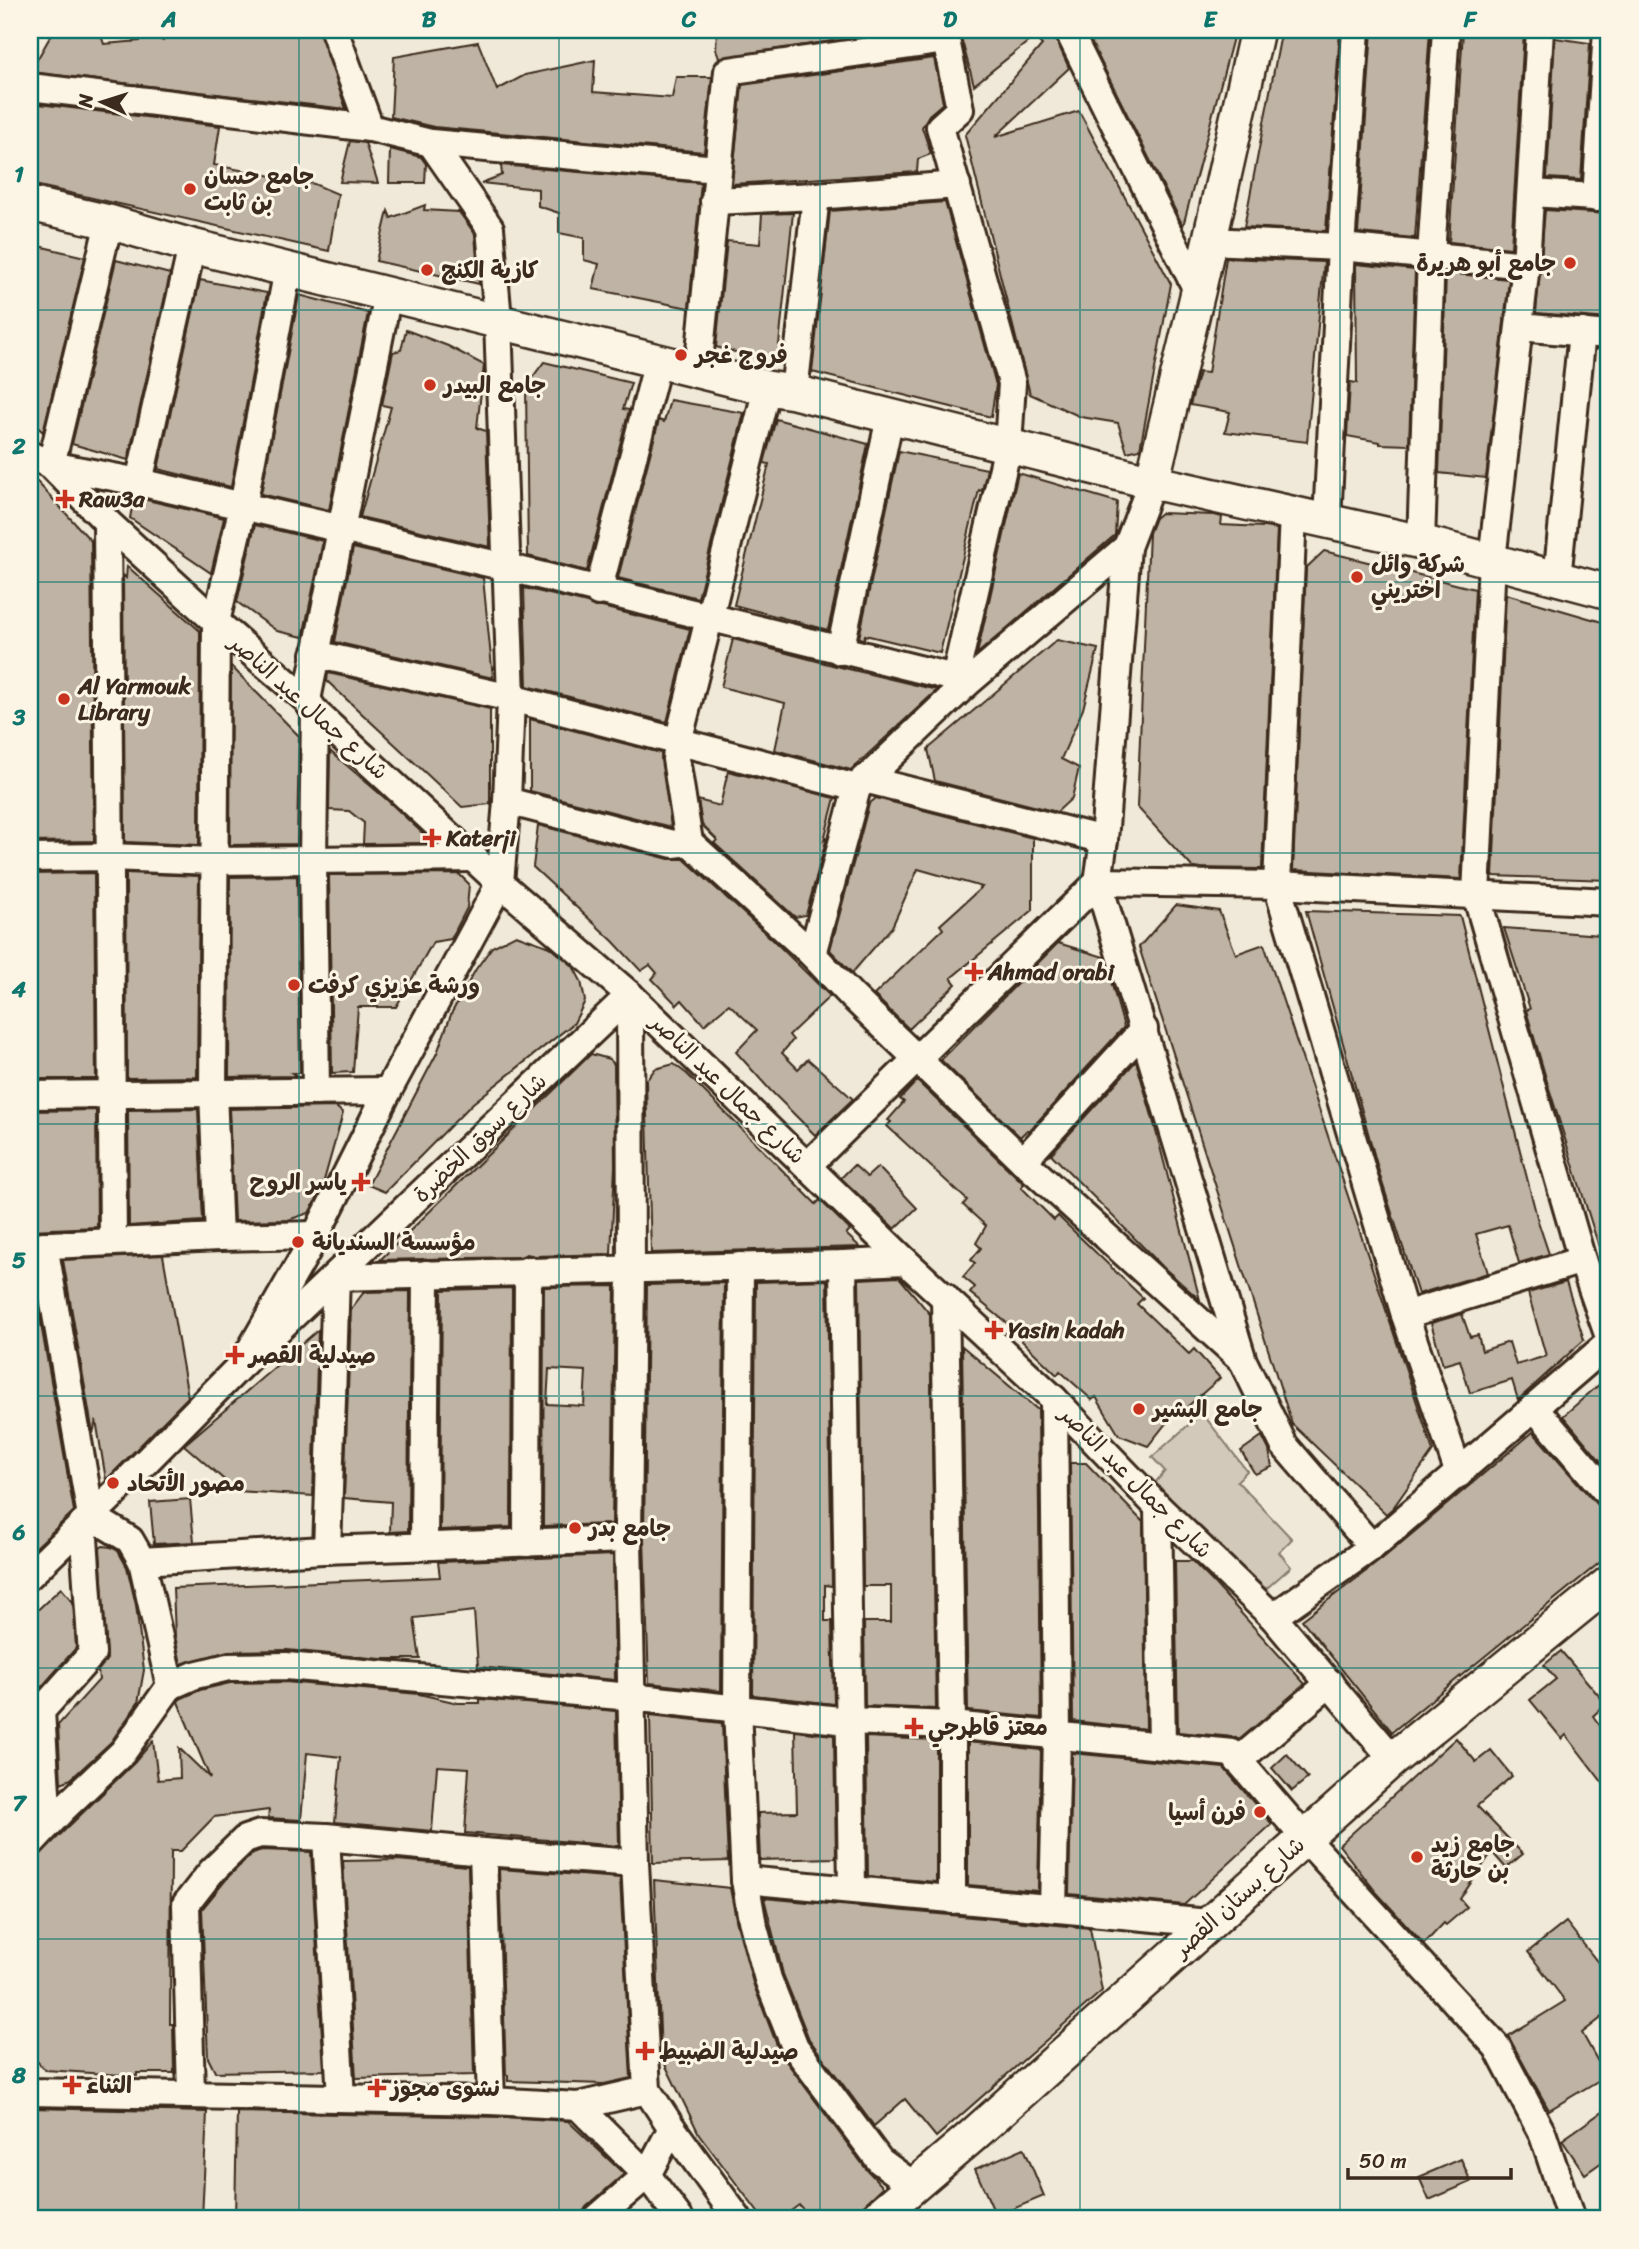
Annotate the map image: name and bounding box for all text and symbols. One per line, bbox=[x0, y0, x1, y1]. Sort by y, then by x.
text: A bbox=[160, 0, 177, 40]
text: B bbox=[422, 0, 437, 40]
text: C bbox=[681, 0, 697, 40]
text: D bbox=[943, 0, 958, 40]
text: E bbox=[1204, 0, 1219, 40]
text: F bbox=[1463, 0, 1478, 40]
north arrow bbox=[66, 66, 136, 136]
text: N bbox=[69, 92, 103, 110]
text: 1 bbox=[14, 154, 24, 195]
place label: جامع حسان بن ثابت bbox=[204, 156, 314, 223]
marker: جامع حسان بن ثابت bbox=[182, 181, 198, 197]
place label: جامع أبو هريرة bbox=[1416, 243, 1556, 284]
place label: كازية الكنج bbox=[441, 250, 539, 291]
marker: جامع أبو هريرة bbox=[1562, 255, 1578, 271]
marker: كازية الكنج bbox=[419, 262, 435, 278]
place label: فروج غجر bbox=[693, 335, 788, 376]
marker: فروج غجر bbox=[673, 347, 689, 363]
place label: جامع البيدر bbox=[442, 365, 546, 406]
marker: جامع البيدر bbox=[422, 377, 438, 393]
text: 2 bbox=[11, 426, 26, 467]
place label: Raw3a bbox=[78, 479, 146, 520]
marker: Raw3a bbox=[57, 491, 73, 507]
place label: شركة وائل اختريني bbox=[1371, 544, 1465, 611]
marker: شركة وائل اختريني bbox=[1349, 569, 1365, 585]
street label: شارع جمال عبد الناصر bbox=[218, 622, 399, 791]
place label: Al Yarmouk Library bbox=[77, 666, 192, 733]
marker: Al Yarmouk Library bbox=[56, 691, 72, 707]
text: 3 bbox=[12, 697, 26, 738]
place label: Katerji bbox=[445, 818, 518, 859]
marker: Katerji bbox=[424, 830, 440, 846]
place label: Ahmad orabi bbox=[987, 952, 1115, 993]
marker: Ahmad orabi bbox=[966, 964, 982, 980]
place label: ورشة عزيزي كرفت bbox=[308, 965, 480, 1006]
text: 4 bbox=[11, 969, 27, 1010]
marker: ورشة عزيزي كرفت bbox=[286, 977, 302, 993]
street label: شارع جمال عبد الناصر bbox=[639, 1002, 816, 1175]
street label: شارع سوق الخضرة bbox=[403, 1063, 557, 1213]
place label: ياسر الروح bbox=[249, 1162, 347, 1203]
marker: ياسر الروح bbox=[353, 1174, 369, 1190]
place label: مؤسسة السنديانة bbox=[312, 1222, 476, 1263]
marker: مؤسسة السنديانة bbox=[290, 1234, 306, 1250]
text: 5 bbox=[12, 1240, 26, 1281]
place label: Yasin kadah bbox=[1008, 1310, 1125, 1351]
marker: Yasin kadah bbox=[986, 1322, 1002, 1338]
place label: صيدلية القصر bbox=[247, 1335, 376, 1376]
marker: صيدلية القصر bbox=[227, 1347, 243, 1363]
place label: جامع البشير bbox=[1151, 1389, 1263, 1430]
street label: شارع جمال عبد الناصر bbox=[1048, 1394, 1223, 1569]
marker: جامع البشير bbox=[1131, 1401, 1147, 1417]
place label: مصور اﻷتحاد bbox=[127, 1463, 245, 1504]
marker: مصور اﻷتحاد bbox=[105, 1475, 121, 1491]
place label: جامع بدر bbox=[587, 1508, 671, 1549]
text: 6 bbox=[11, 1512, 26, 1553]
marker: جامع بدر bbox=[567, 1520, 583, 1536]
place label: معتز قاطرجي bbox=[928, 1707, 1048, 1748]
marker: معتز قاطرجي bbox=[906, 1719, 922, 1735]
text: 7 bbox=[12, 1783, 27, 1824]
place label: فرن أسيا bbox=[1168, 1792, 1246, 1833]
marker: فرن أسيا bbox=[1252, 1804, 1268, 1820]
place label: جامع زيد بن حارثة bbox=[1431, 1824, 1515, 1891]
street label: شارع بستان القصر bbox=[1162, 1826, 1315, 1969]
marker: جامع زيد بن حارثة bbox=[1409, 1849, 1425, 1865]
place label: صيدلية الضبيط bbox=[659, 2031, 799, 2072]
marker: صيدلية الضبيط bbox=[637, 2043, 653, 2059]
text: 8 bbox=[11, 2055, 26, 2096]
place label: الثناء bbox=[86, 2065, 132, 2106]
place label: نشوى مجوز bbox=[389, 2068, 500, 2109]
marker: الثناء bbox=[64, 2077, 80, 2093]
marker: نشوى مجوز bbox=[369, 2080, 385, 2096]
scale bar bbox=[1348, 2137, 1511, 2181]
text: 50 m bbox=[1359, 2142, 1407, 2180]

